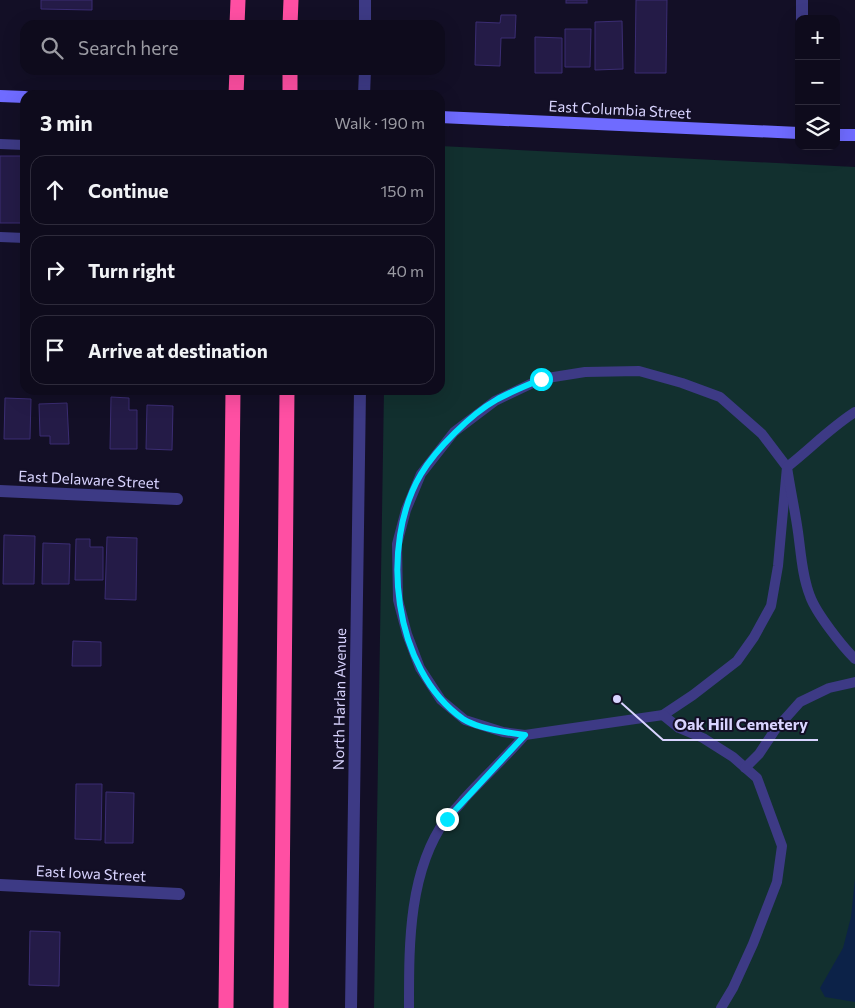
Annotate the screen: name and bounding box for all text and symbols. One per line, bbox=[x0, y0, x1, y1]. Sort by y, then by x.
map controls bbox=[795, 15, 840, 150]
button: + bbox=[795, 15, 840, 60]
search box bbox=[20, 20, 445, 75]
icon: search bbox=[38, 34, 66, 62]
text: Search here bbox=[78, 36, 178, 59]
button: − bbox=[795, 60, 840, 105]
street label: East Columbia Street bbox=[548, 96, 692, 122]
button: layers bbox=[795, 105, 840, 150]
text: 3 min bbox=[40, 110, 93, 135]
text: Walk · 190 m bbox=[335, 113, 425, 132]
icon: ahead bbox=[41, 176, 69, 204]
text: Continue bbox=[88, 179, 168, 202]
text: 150 m bbox=[381, 181, 424, 200]
icon: right bbox=[41, 256, 69, 284]
text: Turn right bbox=[88, 259, 175, 282]
text: 40 m bbox=[387, 261, 424, 280]
icon: arrive bbox=[41, 336, 69, 364]
text: Arrive at destination bbox=[88, 339, 268, 362]
route start bbox=[530, 368, 553, 391]
street label: East Delaware Street bbox=[18, 466, 160, 492]
street label: North Harlan Avenue bbox=[329, 628, 349, 770]
callout: Oak Hill Cemetery bbox=[663, 709, 818, 740]
text: Oak Hill Cemetery bbox=[674, 714, 808, 733]
route end bbox=[436, 808, 459, 831]
street label: East Iowa Street bbox=[35, 861, 147, 885]

